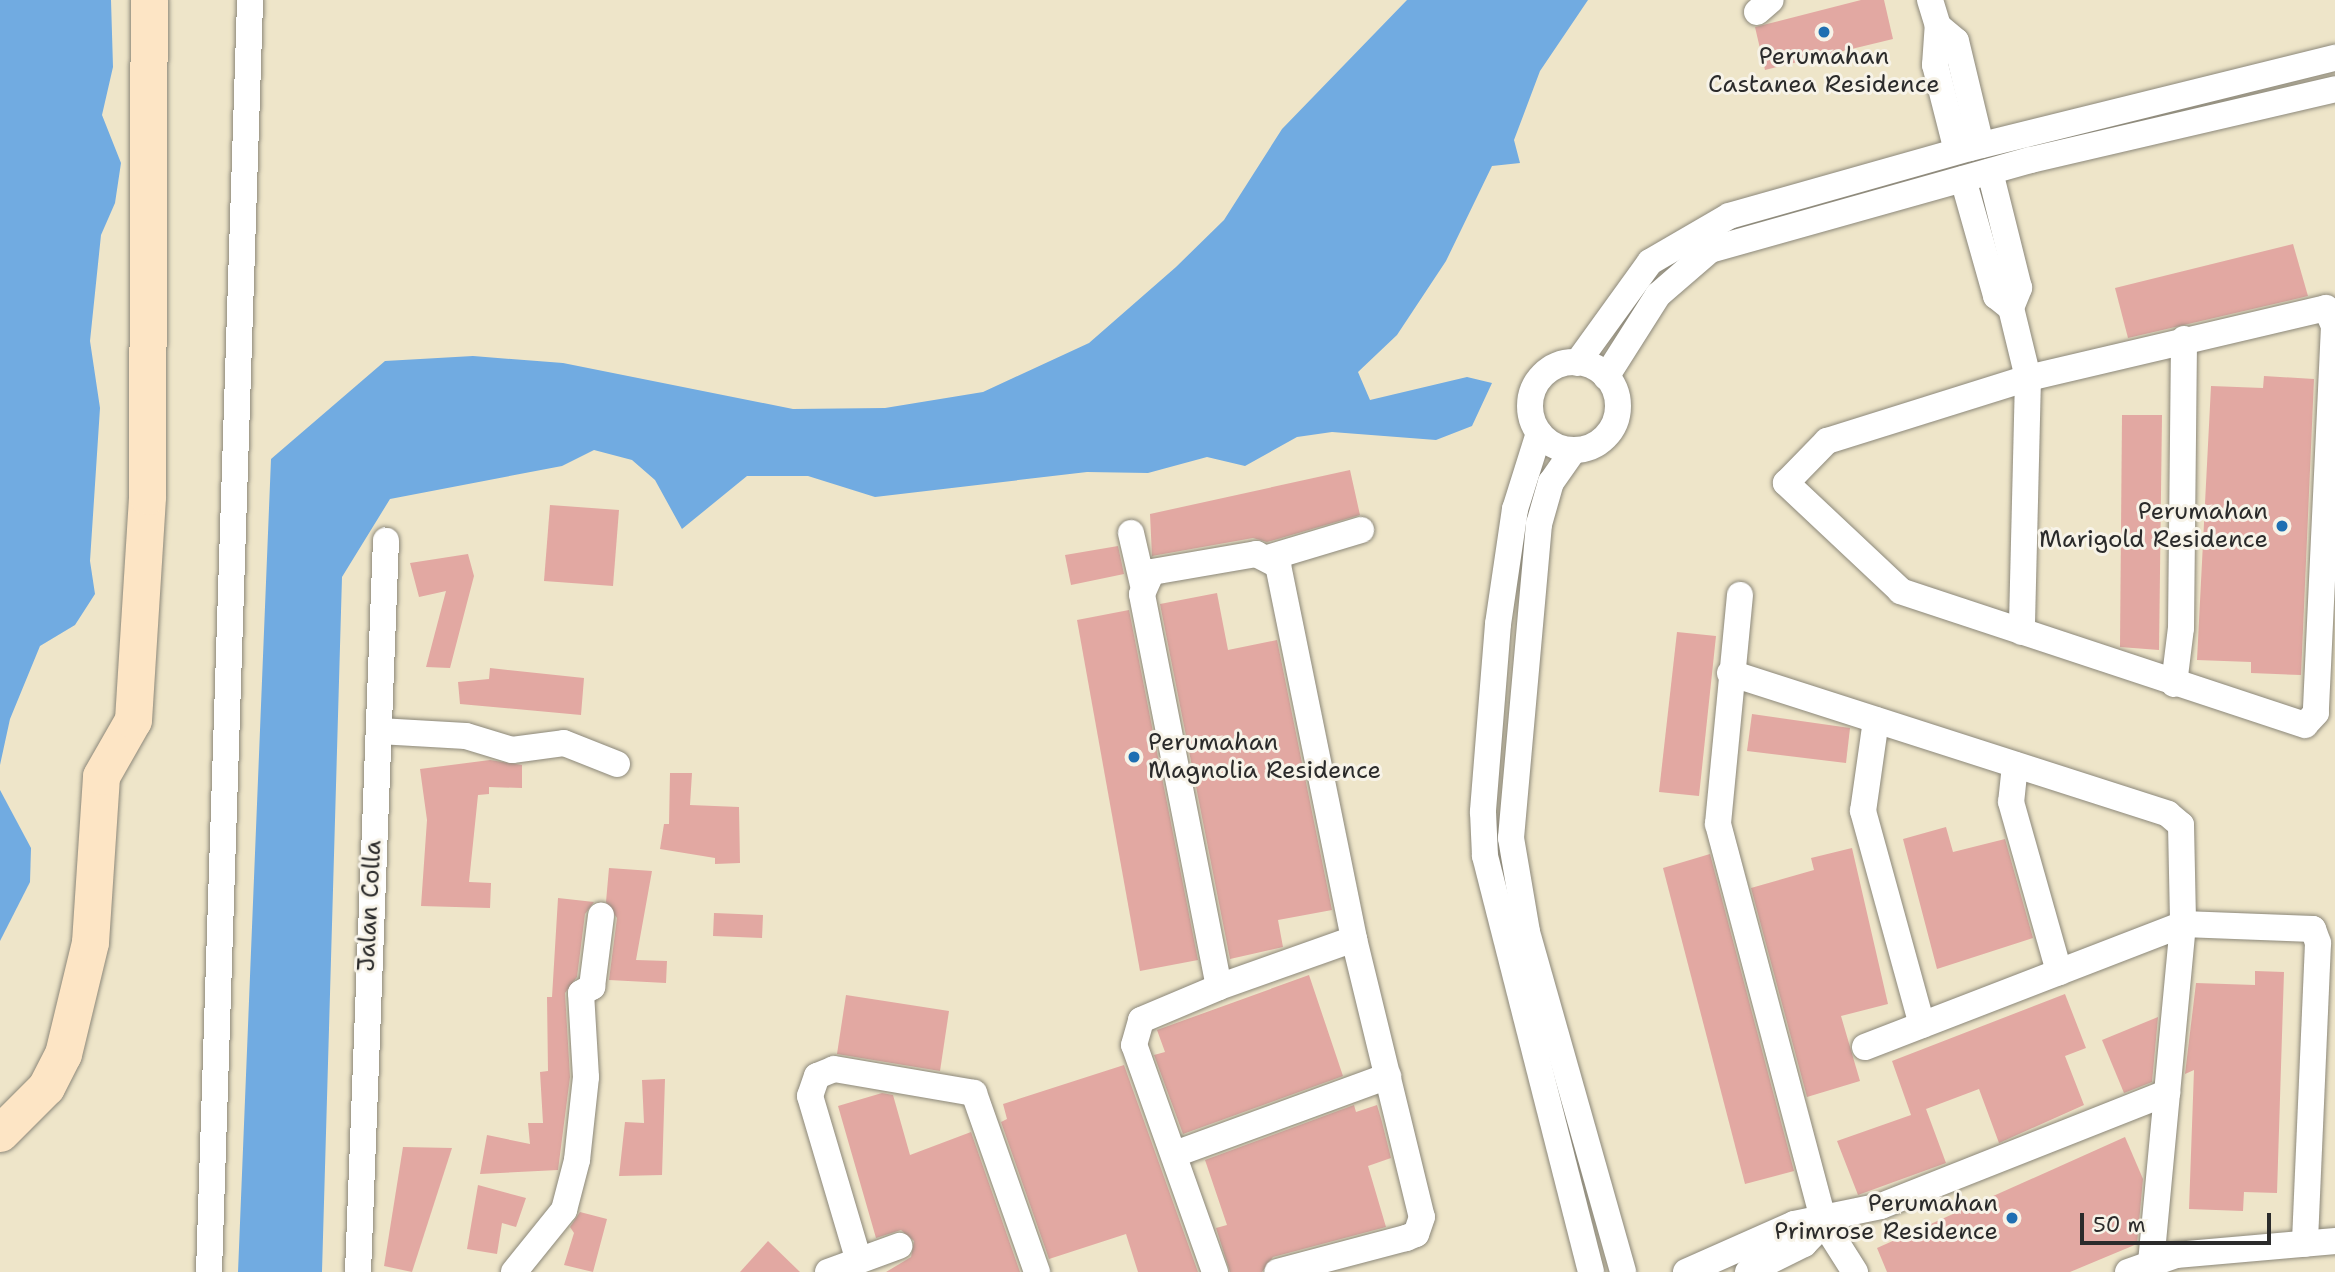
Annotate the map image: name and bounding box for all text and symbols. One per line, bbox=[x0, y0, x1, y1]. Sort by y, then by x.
marker: Perumahan Castanea Residence bbox=[1816, 24, 1832, 40]
place label: Perumahan Castanea Residence bbox=[1708, 43, 1940, 99]
place label: Perumahan Marigold Residence bbox=[2039, 498, 2268, 554]
marker: Perumahan Marigold Residence bbox=[2274, 518, 2290, 534]
place label: Perumahan Magnolia Residence bbox=[1148, 729, 1381, 785]
marker: Perumahan Magnolia Residence bbox=[1126, 749, 1142, 765]
street label: Jalan Colla bbox=[352, 839, 388, 973]
place label: Perumahan Primrose Residence bbox=[1774, 1190, 1998, 1246]
scale bar bbox=[2083, 1198, 2274, 1242]
marker: Perumahan Primrose Residence bbox=[2004, 1210, 2020, 1226]
text: 50 m bbox=[2093, 1211, 2146, 1239]

